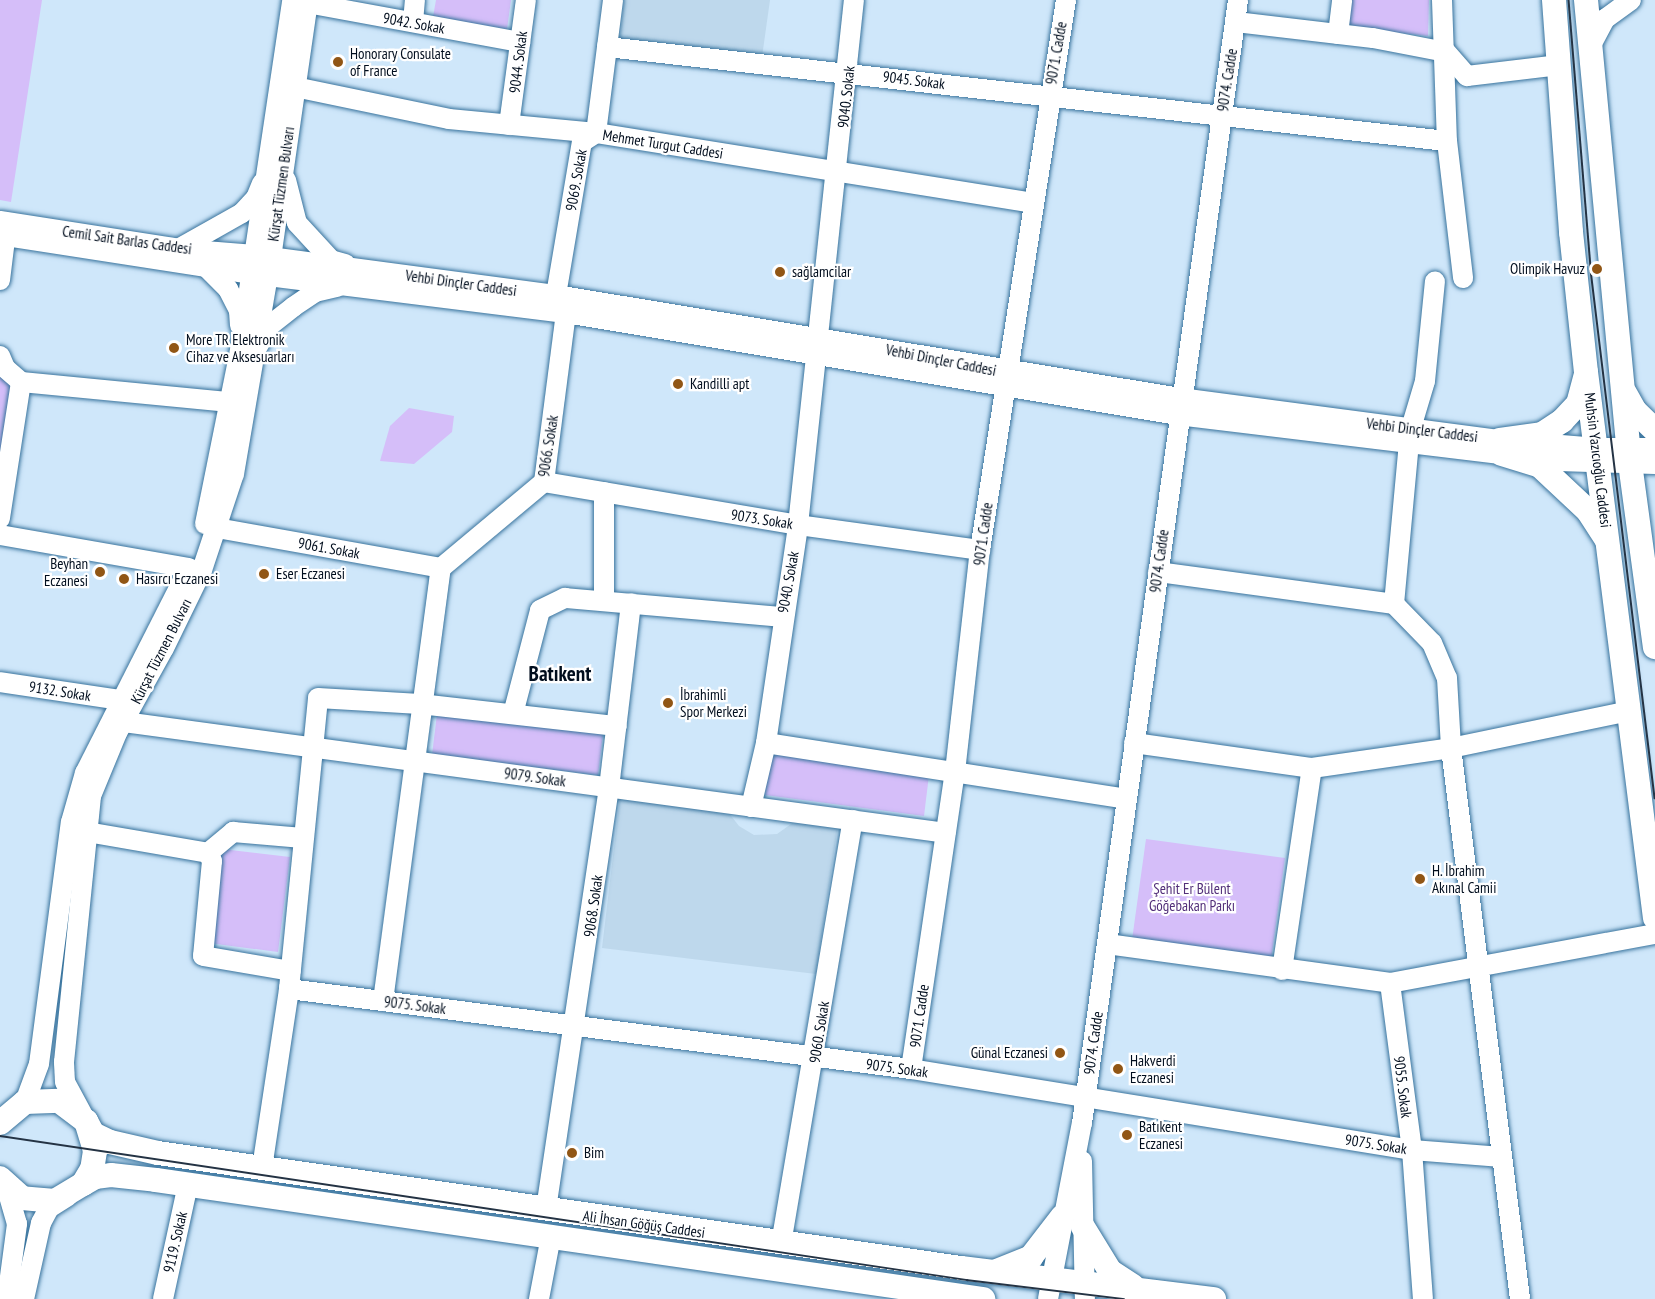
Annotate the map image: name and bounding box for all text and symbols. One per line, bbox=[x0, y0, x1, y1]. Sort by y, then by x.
street label: 9042. Sokak bbox=[381, 9, 447, 37]
street label: 9071. Cadde bbox=[1042, 20, 1070, 86]
street label: 9044. Sokak bbox=[505, 29, 531, 95]
place label: Honorary Consulate of France bbox=[350, 44, 451, 79]
street label: 9074. Cadde bbox=[1213, 47, 1241, 113]
marker: Honorary Consulate of France bbox=[331, 55, 345, 69]
street label: 9040. Sokak bbox=[834, 65, 858, 129]
street label: 9045. Sokak bbox=[881, 67, 947, 93]
street label: Kürşat Tüzmen Bulvarı bbox=[264, 125, 298, 243]
street label: Mehmet Turgut Caddesi bbox=[601, 126, 725, 162]
street label: 9069. Sokak bbox=[562, 147, 590, 213]
street label: Cemil Sait Barlas Caddesi bbox=[61, 222, 193, 258]
place label: Olimpik Havuz bbox=[1510, 260, 1585, 278]
marker: Olimpik Havuz bbox=[1590, 262, 1604, 276]
place label: sağlamcilar bbox=[792, 263, 851, 281]
marker: sağlamcilar bbox=[773, 265, 787, 279]
street label: Vehbi Dinçler Caddesi bbox=[404, 266, 518, 300]
place label: More TR Elektronik Cihaz ve Aksesuarları bbox=[186, 330, 295, 365]
street label: Vehbi Dinçler Caddesi bbox=[884, 340, 998, 380]
marker: More TR Elektronik Cihaz ve Aksesuarları bbox=[167, 341, 181, 355]
place label: Kandilli apt bbox=[690, 375, 749, 393]
marker: Kandilli apt bbox=[671, 377, 685, 391]
street label: Muhsin Yazıcıoğlu Caddesi bbox=[1581, 391, 1615, 529]
street label: 9066. Sokak bbox=[534, 413, 562, 479]
street label: Vehbi Dinçler Caddesi bbox=[1365, 414, 1479, 446]
street label: 9071. Cadde bbox=[970, 501, 996, 567]
street label: 9073. Sokak bbox=[729, 505, 795, 533]
street label: 9074. Cadde bbox=[1146, 528, 1172, 594]
street label: 9061. Sokak bbox=[296, 534, 362, 562]
street label: 9040. Sokak bbox=[774, 549, 802, 615]
place label: Beyhan Eczanesi bbox=[44, 554, 88, 589]
marker: Beyhan Eczanesi bbox=[93, 565, 107, 579]
place label: Eser Eczanesi bbox=[276, 565, 345, 583]
marker: Eser Eczanesi bbox=[257, 567, 271, 581]
place label: Hasırcı Eczanesi bbox=[136, 570, 218, 588]
marker: Hasırcı Eczanesi bbox=[117, 572, 131, 586]
street label: Kürşat Tüzmen Bulvarı bbox=[127, 595, 195, 707]
district label: Batıkent bbox=[529, 661, 591, 687]
street label: 9132. Sokak bbox=[27, 677, 93, 705]
place label: İbrahimli Spor Merkezi bbox=[680, 685, 747, 720]
marker: İbrahimli Spor Merkezi bbox=[661, 696, 675, 710]
street label: 9079. Sokak bbox=[502, 764, 568, 790]
place label: H. İbrahim Akınal Camii bbox=[1432, 861, 1496, 896]
marker: H. İbrahim Akınal Camii bbox=[1413, 872, 1427, 886]
street label: 9068. Sokak bbox=[580, 873, 606, 939]
park label: Şehit Er Bülent Göğebakan Parkı bbox=[1149, 879, 1235, 914]
street label: 9071. Cadde bbox=[906, 983, 932, 1049]
street label: 9075. Sokak bbox=[382, 992, 448, 1018]
street label: 9060. Sokak bbox=[805, 999, 833, 1065]
street label: 9074. Cadde bbox=[1080, 1010, 1106, 1076]
place label: Günal Eczanesi bbox=[971, 1044, 1048, 1062]
marker: Günal Eczanesi bbox=[1053, 1046, 1067, 1060]
place label: Hakverdi Eczanesi bbox=[1130, 1051, 1176, 1086]
street label: 9055. Sokak bbox=[1390, 1054, 1416, 1120]
street label: 9075. Sokak bbox=[864, 1055, 930, 1081]
marker: Hakverdi Eczanesi bbox=[1111, 1062, 1125, 1076]
place label: Batıkent Eczanesi bbox=[1139, 1117, 1183, 1152]
marker: Batıkent Eczanesi bbox=[1120, 1128, 1134, 1142]
street label: 9075. Sokak bbox=[1343, 1130, 1409, 1158]
place label: Bim bbox=[584, 1144, 604, 1162]
marker: Bim bbox=[565, 1146, 579, 1160]
street label: Ali İhsan Göğüş Caddesi bbox=[582, 1207, 706, 1241]
street label: 9119. Sokak bbox=[159, 1209, 191, 1275]

